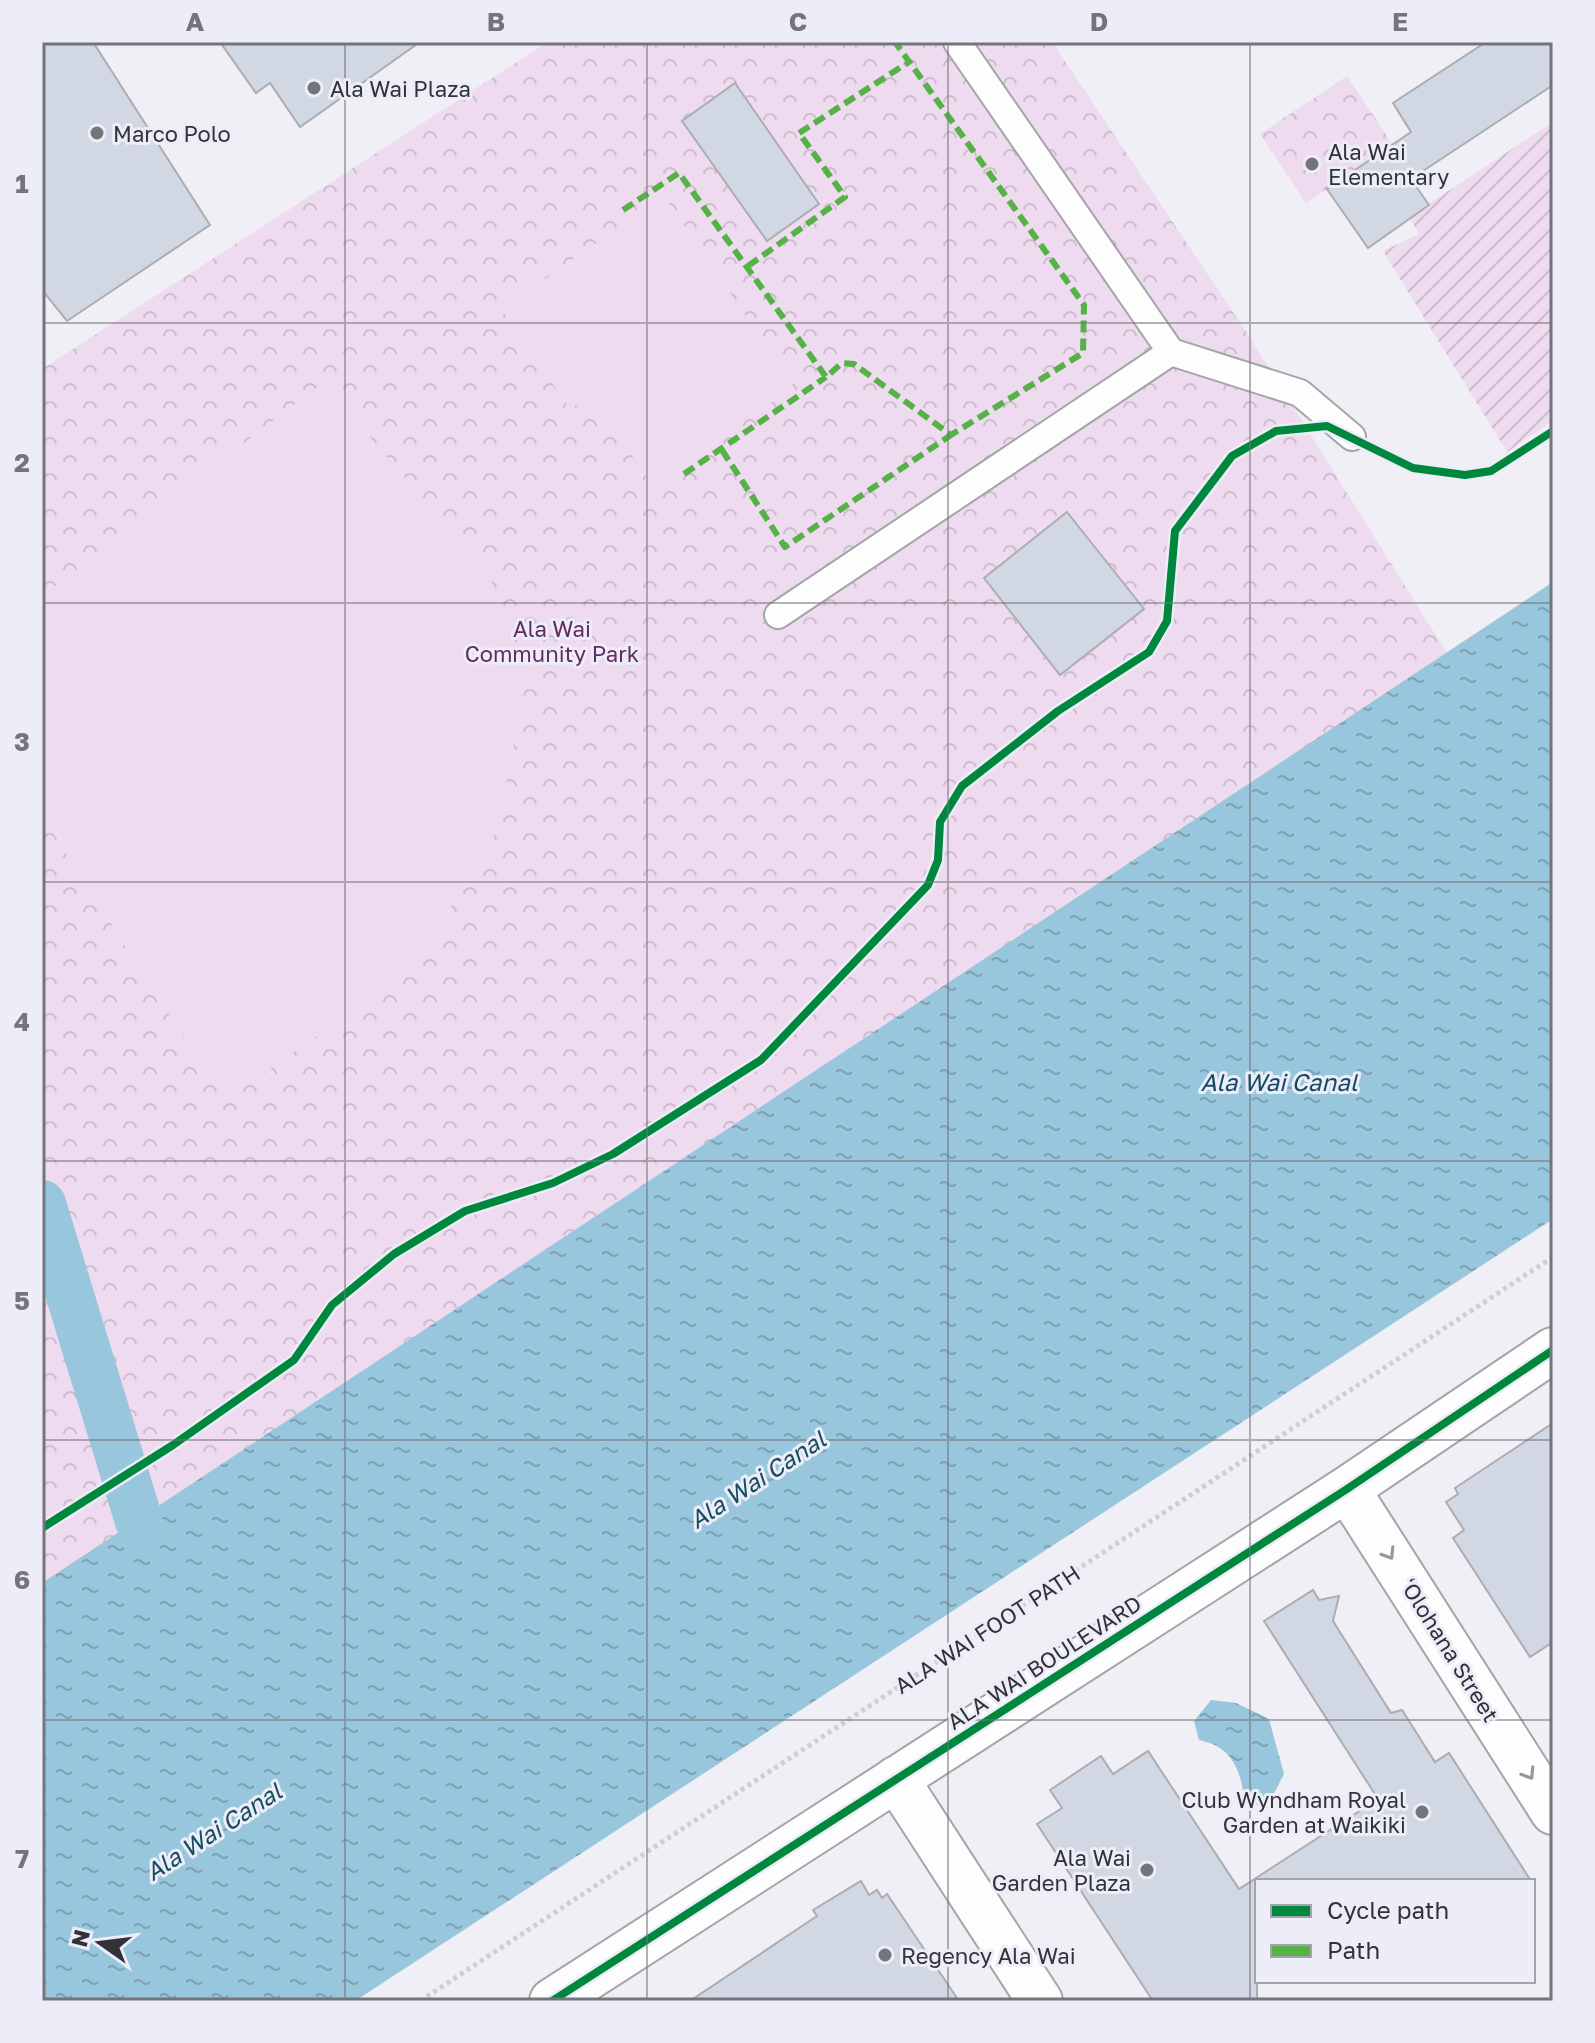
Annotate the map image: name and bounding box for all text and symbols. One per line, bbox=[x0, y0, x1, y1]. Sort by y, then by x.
text: A bbox=[186, 6, 205, 37]
text: B bbox=[487, 6, 505, 37]
text: C bbox=[789, 6, 807, 37]
text: D bbox=[1090, 6, 1108, 37]
text: E bbox=[1392, 6, 1408, 37]
place label: Ala Wai Plaza bbox=[330, 75, 471, 102]
marker: Ala Wai Plaza bbox=[305, 79, 323, 97]
place label: Marco Polo bbox=[113, 120, 231, 147]
marker: Marco Polo bbox=[88, 124, 106, 142]
place label: Ala Wai Elementary bbox=[1328, 138, 1449, 190]
marker: Ala Wai Elementary bbox=[1303, 155, 1321, 173]
text: 1 bbox=[15, 168, 29, 199]
text: 2 bbox=[14, 447, 30, 478]
park label: Ala Wai Community Park bbox=[465, 615, 639, 667]
text: 3 bbox=[14, 726, 30, 757]
text: 4 bbox=[14, 1006, 30, 1037]
water label: Ala Wai Canal bbox=[1201, 1067, 1359, 1096]
text: 5 bbox=[14, 1285, 30, 1316]
water label: Ala Wai Canal bbox=[683, 1423, 832, 1534]
one-way arrow bbox=[1380, 1546, 1395, 1560]
street label: ALA WAI FOOT PATH bbox=[889, 1559, 1085, 1699]
text: 6 bbox=[14, 1564, 30, 1595]
street label: ʻOlohana Street bbox=[1395, 1573, 1505, 1727]
street label: ALA WAI BOULEVARD bbox=[942, 1589, 1146, 1735]
one-way arrow bbox=[1519, 1765, 1534, 1780]
water label: Ala Wai Canal bbox=[139, 1775, 288, 1886]
place label: Club Wyndham Royal Garden at Waikiki bbox=[1182, 1786, 1406, 1838]
marker: Club Wyndham Royal Garden at Waikiki bbox=[1413, 1803, 1431, 1821]
text: 7 bbox=[15, 1843, 29, 1874]
place label: Ala Wai Garden Plaza bbox=[992, 1844, 1131, 1896]
marker: Ala Wai Garden Plaza bbox=[1138, 1861, 1156, 1879]
legend bbox=[1255, 1879, 1535, 1983]
text: Cycle path bbox=[1327, 1895, 1449, 1924]
north arrow bbox=[60, 1903, 140, 1983]
text: N bbox=[65, 1927, 95, 1949]
text: Path bbox=[1327, 1935, 1380, 1964]
place label: Regency Ala Wai bbox=[901, 1942, 1076, 1969]
marker: Regency Ala Wai bbox=[876, 1946, 894, 1964]

